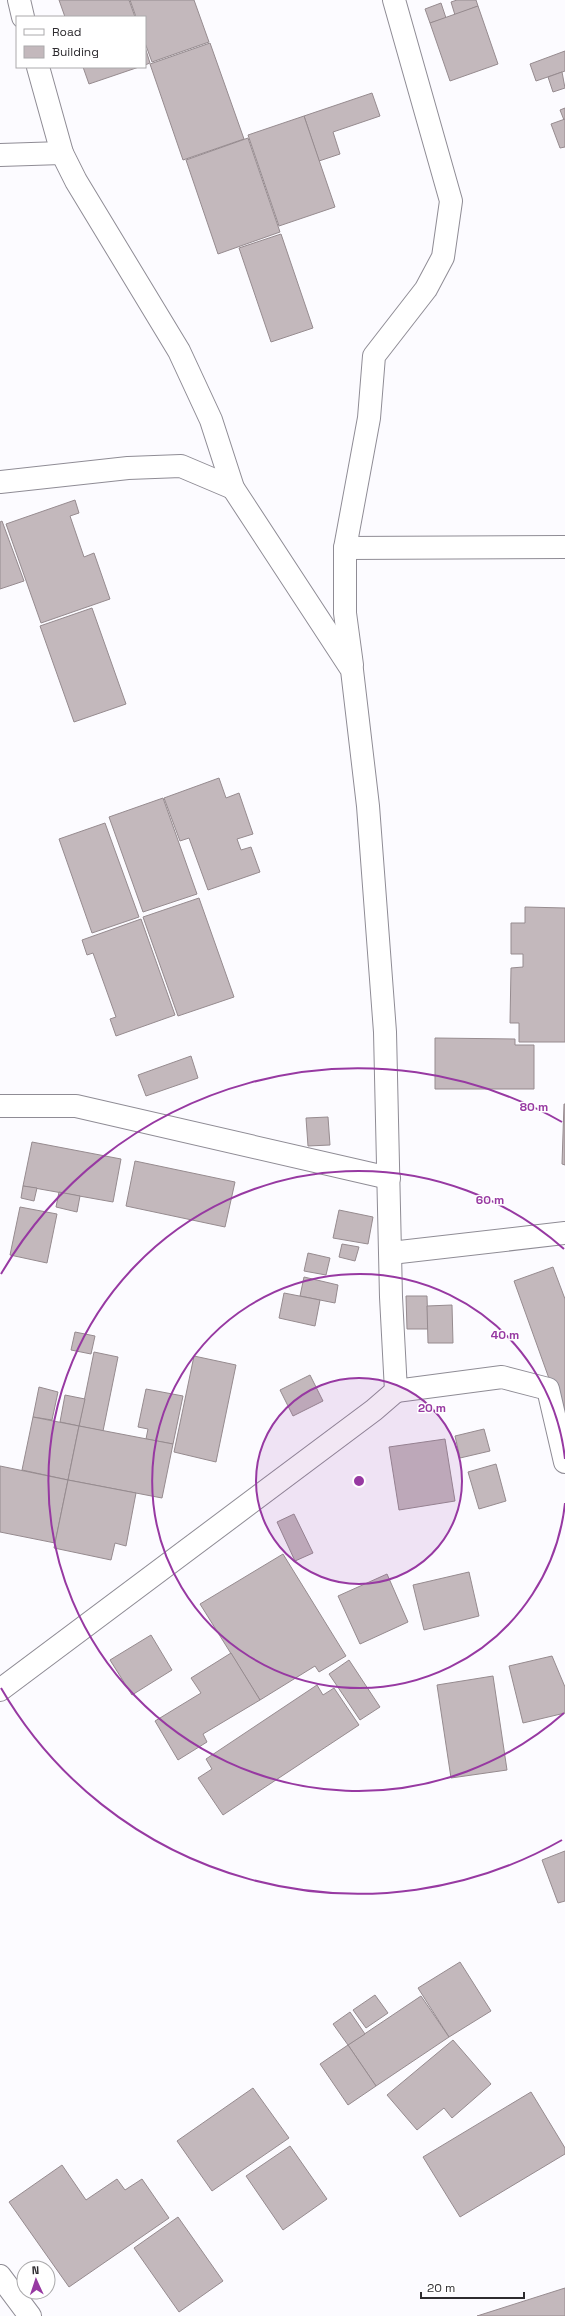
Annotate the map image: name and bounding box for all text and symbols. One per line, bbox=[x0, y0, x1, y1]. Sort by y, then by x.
legend bbox=[16, 16, 146, 68]
text: Road bbox=[52, 24, 81, 40]
text: Building bbox=[52, 44, 99, 60]
text: 80 m bbox=[520, 1099, 548, 1115]
text: 60 m bbox=[476, 1192, 504, 1208]
text: 40 m bbox=[491, 1327, 519, 1343]
text: 20 m bbox=[418, 1400, 446, 1416]
centre of rings bbox=[352, 1474, 366, 1488]
north arrow bbox=[16, 2260, 56, 2300]
text: N bbox=[31, 2263, 40, 2277]
scale bar bbox=[421, 2274, 524, 2300]
text: 20 m bbox=[427, 2280, 455, 2296]

